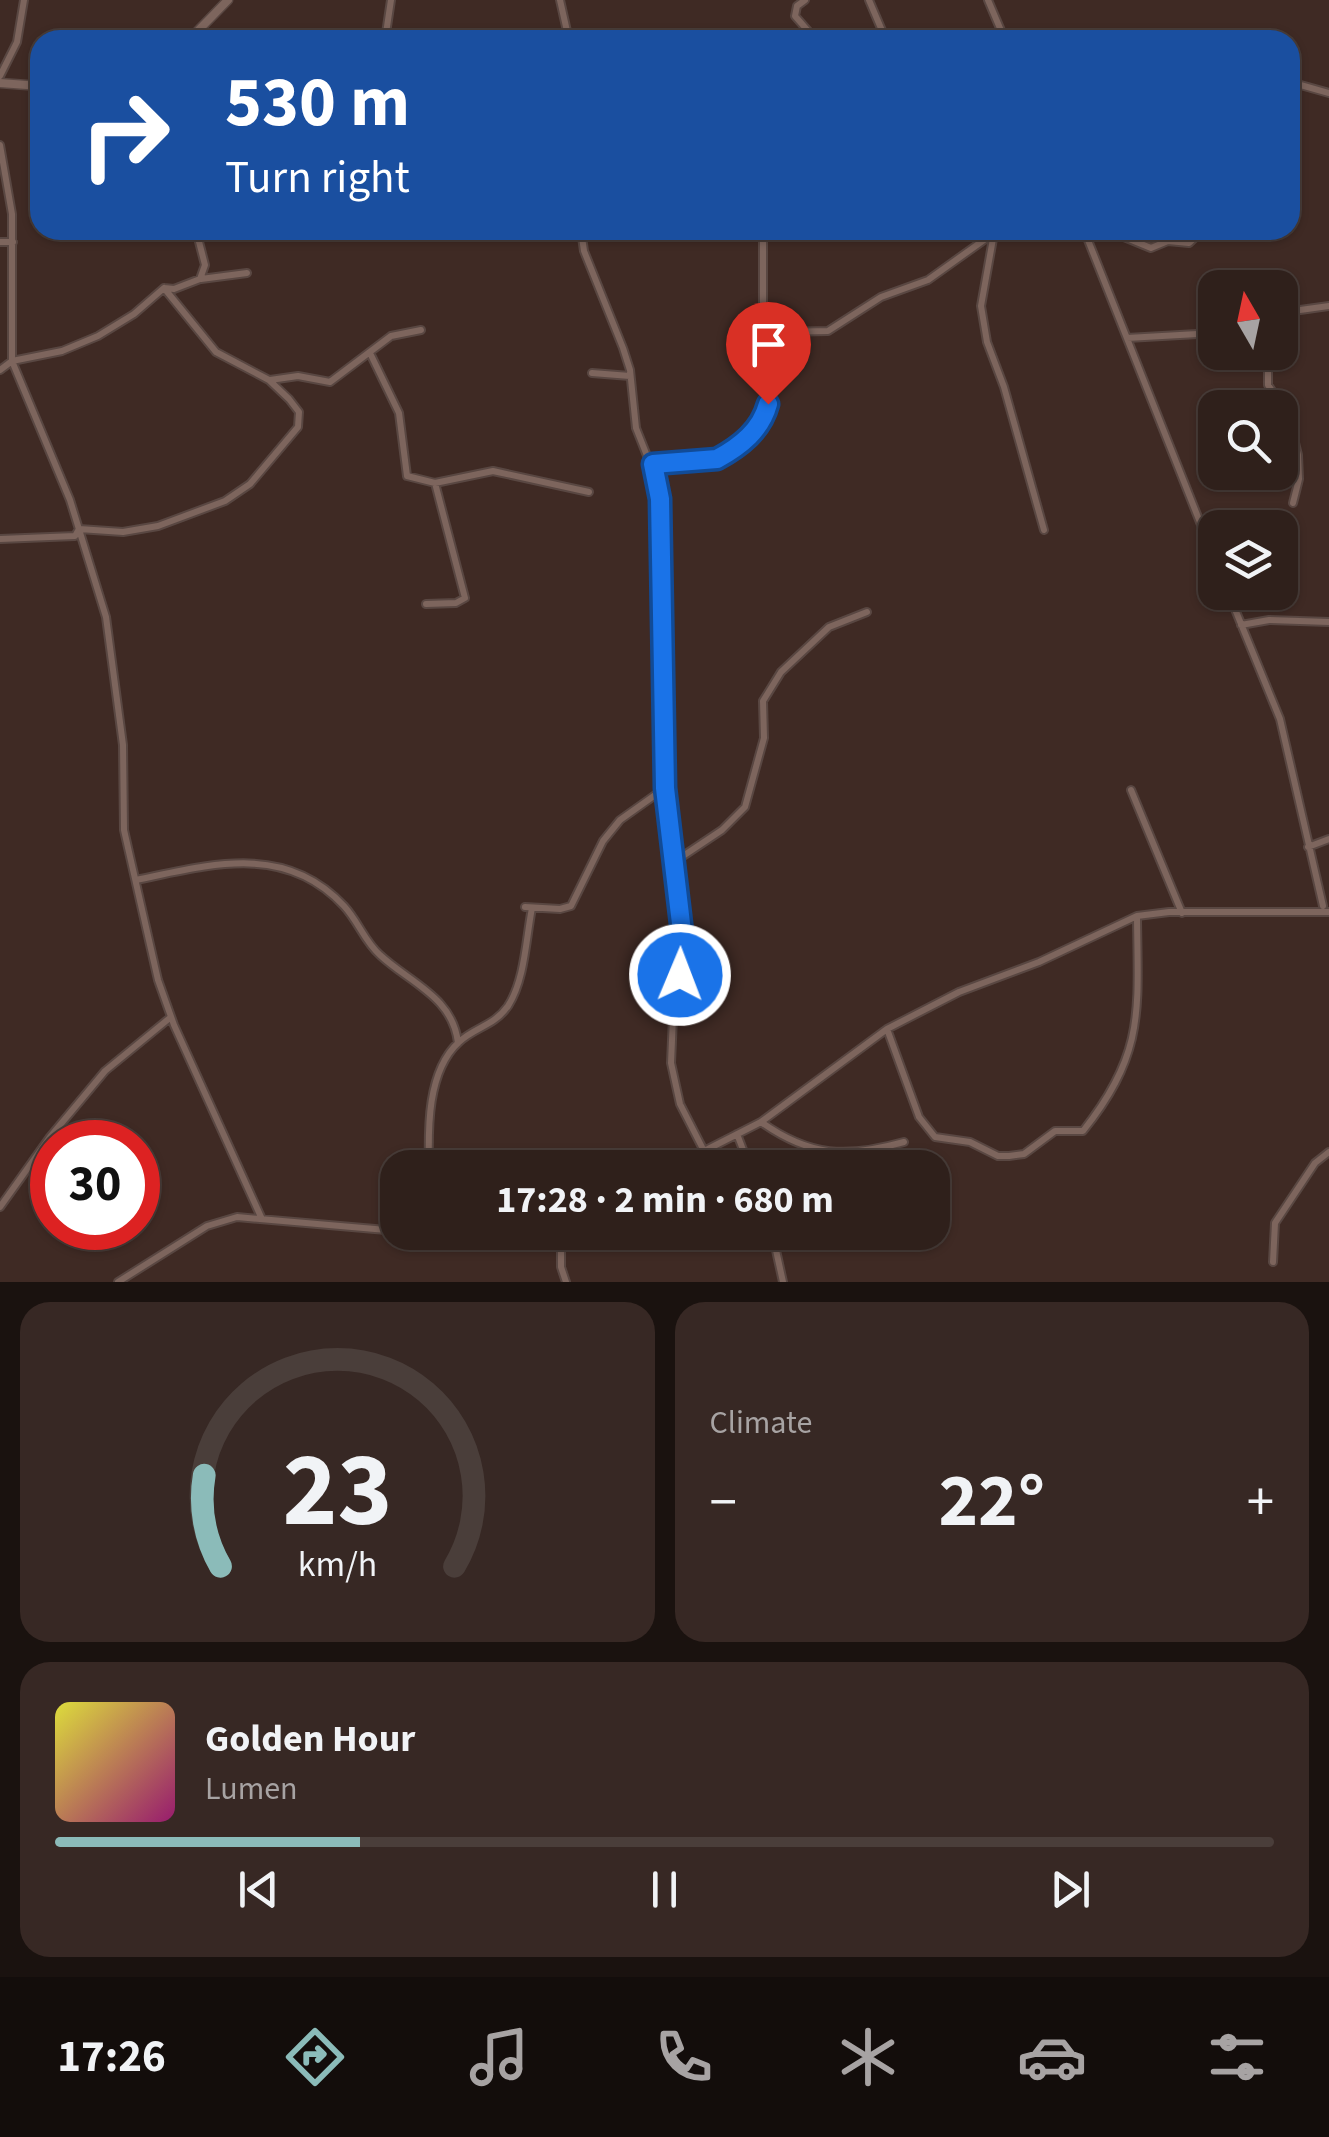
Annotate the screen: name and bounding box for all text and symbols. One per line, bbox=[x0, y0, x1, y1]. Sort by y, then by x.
text: 530 m bbox=[225, 53, 410, 153]
icon: right bbox=[60, 70, 190, 200]
text: Turn right bbox=[225, 146, 410, 210]
north arrow bbox=[1198, 270, 1298, 370]
map controls bbox=[1198, 270, 1298, 610]
pin bbox=[726, 302, 811, 405]
icon: arrive bbox=[741, 317, 796, 372]
button: search bbox=[1198, 390, 1298, 490]
button: layers bbox=[1198, 510, 1298, 610]
position arrow bbox=[628, 923, 732, 1027]
speed limit sign: 30 bbox=[30, 1120, 160, 1250]
text: 17:28 · 2 min · 680 m bbox=[496, 1173, 834, 1227]
text: Climate bbox=[710, 1400, 812, 1446]
text: 23 bbox=[282, 1418, 392, 1566]
text: 22° bbox=[938, 1448, 1045, 1555]
text: − bbox=[710, 1464, 737, 1542]
text: + bbox=[1247, 1464, 1274, 1542]
text: km/h bbox=[298, 1539, 377, 1590]
text: Golden Hour bbox=[205, 1712, 415, 1766]
text: Lumen bbox=[205, 1766, 298, 1812]
icon: previous bbox=[231, 1862, 286, 1917]
icon: pause bbox=[637, 1862, 692, 1917]
icon: next bbox=[1043, 1862, 1098, 1917]
icon: directions bbox=[280, 2022, 350, 2092]
icon: music bbox=[464, 2022, 534, 2092]
icon: phone bbox=[649, 2022, 719, 2092]
icon: climate bbox=[833, 2022, 903, 2092]
icon: car bbox=[1017, 2022, 1087, 2092]
icon: filters bbox=[1202, 2022, 1272, 2092]
text: 17:26 bbox=[57, 2025, 166, 2089]

